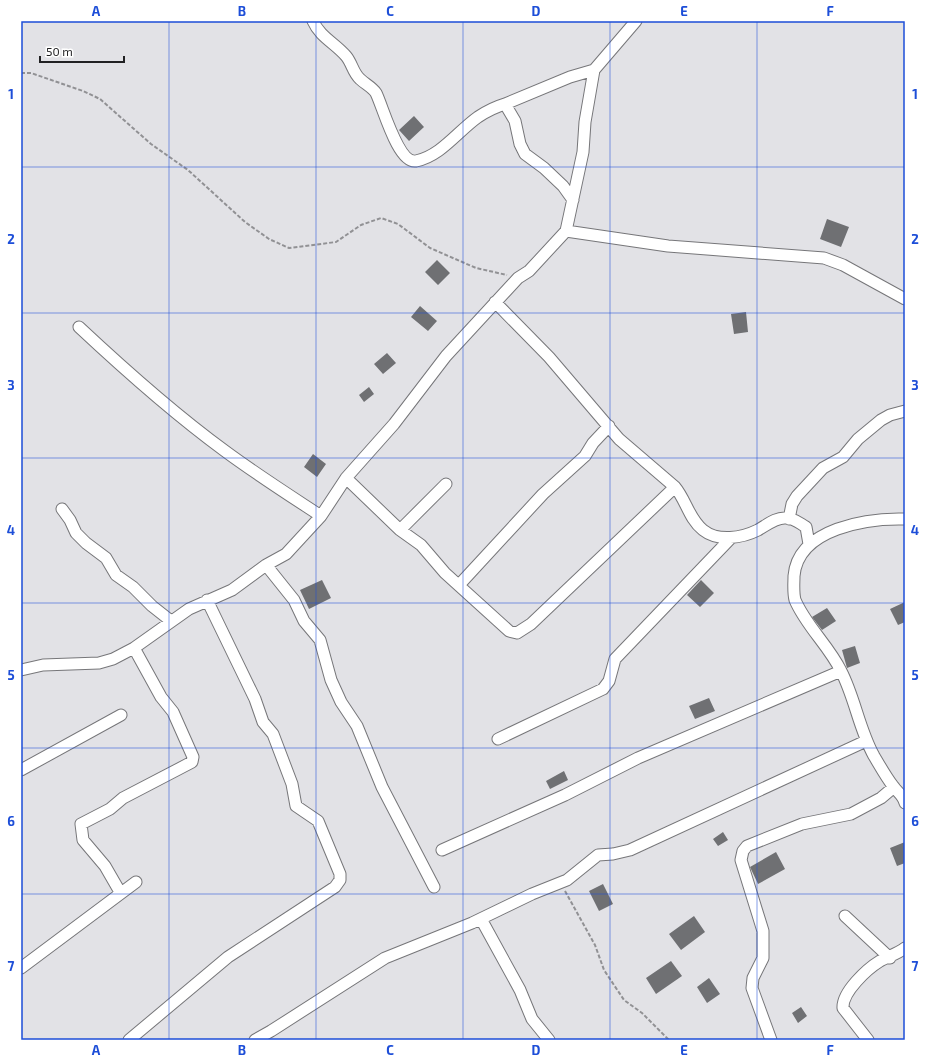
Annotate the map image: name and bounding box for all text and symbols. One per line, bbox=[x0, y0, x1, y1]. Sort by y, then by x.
text: A bbox=[92, 3, 101, 19]
text: B bbox=[238, 3, 246, 19]
text: C bbox=[386, 3, 394, 19]
text: D bbox=[532, 3, 541, 19]
text: E bbox=[680, 3, 688, 19]
text: F bbox=[826, 3, 834, 19]
scale bar bbox=[40, 38, 124, 64]
text: 50 m bbox=[46, 44, 73, 58]
text: 1 bbox=[8, 86, 14, 102]
text: 1 bbox=[912, 86, 918, 102]
text: 2 bbox=[7, 231, 15, 247]
text: 2 bbox=[911, 231, 919, 247]
text: 3 bbox=[7, 377, 15, 393]
text: 3 bbox=[911, 377, 919, 393]
text: 4 bbox=[7, 522, 15, 538]
text: 4 bbox=[911, 522, 919, 538]
text: 5 bbox=[7, 667, 15, 683]
text: 5 bbox=[911, 667, 919, 683]
text: 6 bbox=[7, 813, 15, 829]
text: 6 bbox=[911, 813, 919, 829]
text: 7 bbox=[8, 958, 15, 974]
text: 7 bbox=[912, 958, 919, 974]
text: A bbox=[92, 1042, 101, 1058]
text: B bbox=[238, 1042, 246, 1058]
text: C bbox=[386, 1042, 394, 1058]
text: D bbox=[532, 1042, 541, 1058]
text: E bbox=[680, 1042, 688, 1058]
text: F bbox=[826, 1042, 834, 1058]

